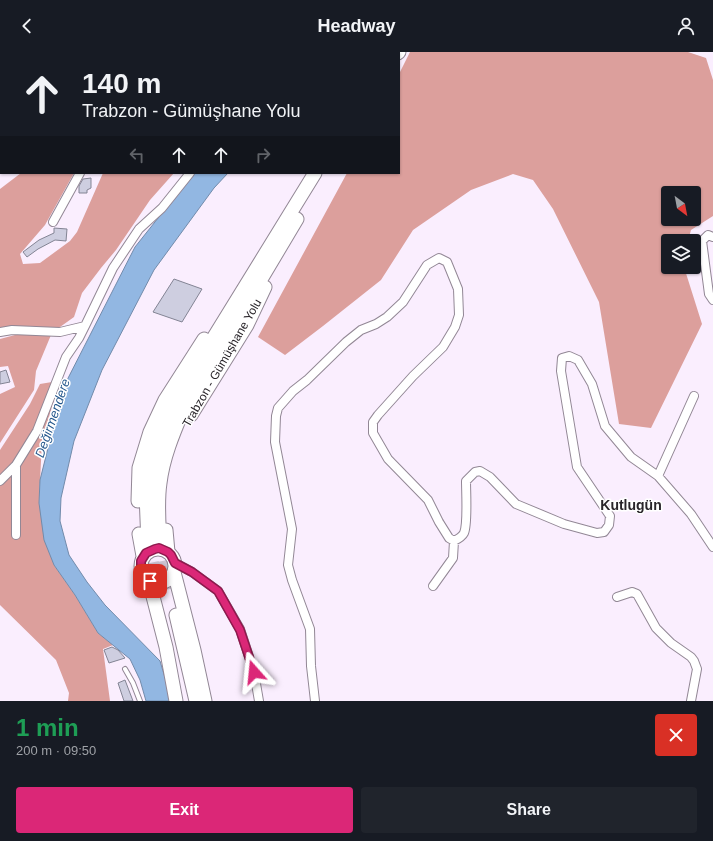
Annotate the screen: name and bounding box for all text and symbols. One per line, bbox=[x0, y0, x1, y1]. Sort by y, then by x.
icon: back bbox=[16, 15, 38, 37]
icon: person bbox=[675, 15, 697, 37]
text: Headway bbox=[317, 16, 396, 36]
icon: ahead bbox=[16, 68, 68, 120]
text: 140 m bbox=[82, 68, 161, 99]
text: Trabzon - Gümüşhane Yolu bbox=[82, 101, 300, 121]
icon: left bbox=[126, 144, 148, 166]
icon: ahead bbox=[168, 144, 190, 166]
icon: ahead bbox=[210, 144, 232, 166]
icon: right bbox=[252, 144, 274, 166]
north arrow bbox=[661, 186, 701, 226]
map controls bbox=[661, 186, 701, 274]
button: layers bbox=[661, 234, 701, 274]
street label: Trabzon - Gümüşhane Yolu bbox=[180, 296, 264, 430]
water label: Değirmendere bbox=[32, 377, 73, 460]
district label: Kutlugün bbox=[600, 497, 662, 513]
pin bbox=[133, 564, 167, 598]
icon: arrive bbox=[139, 570, 161, 592]
position arrow bbox=[233, 651, 275, 693]
text: 1 min bbox=[16, 714, 79, 741]
button: close bbox=[655, 714, 697, 756]
text: 200 m · 09:50 bbox=[16, 743, 96, 758]
button: Exit bbox=[16, 787, 353, 833]
button: Share bbox=[361, 787, 697, 833]

